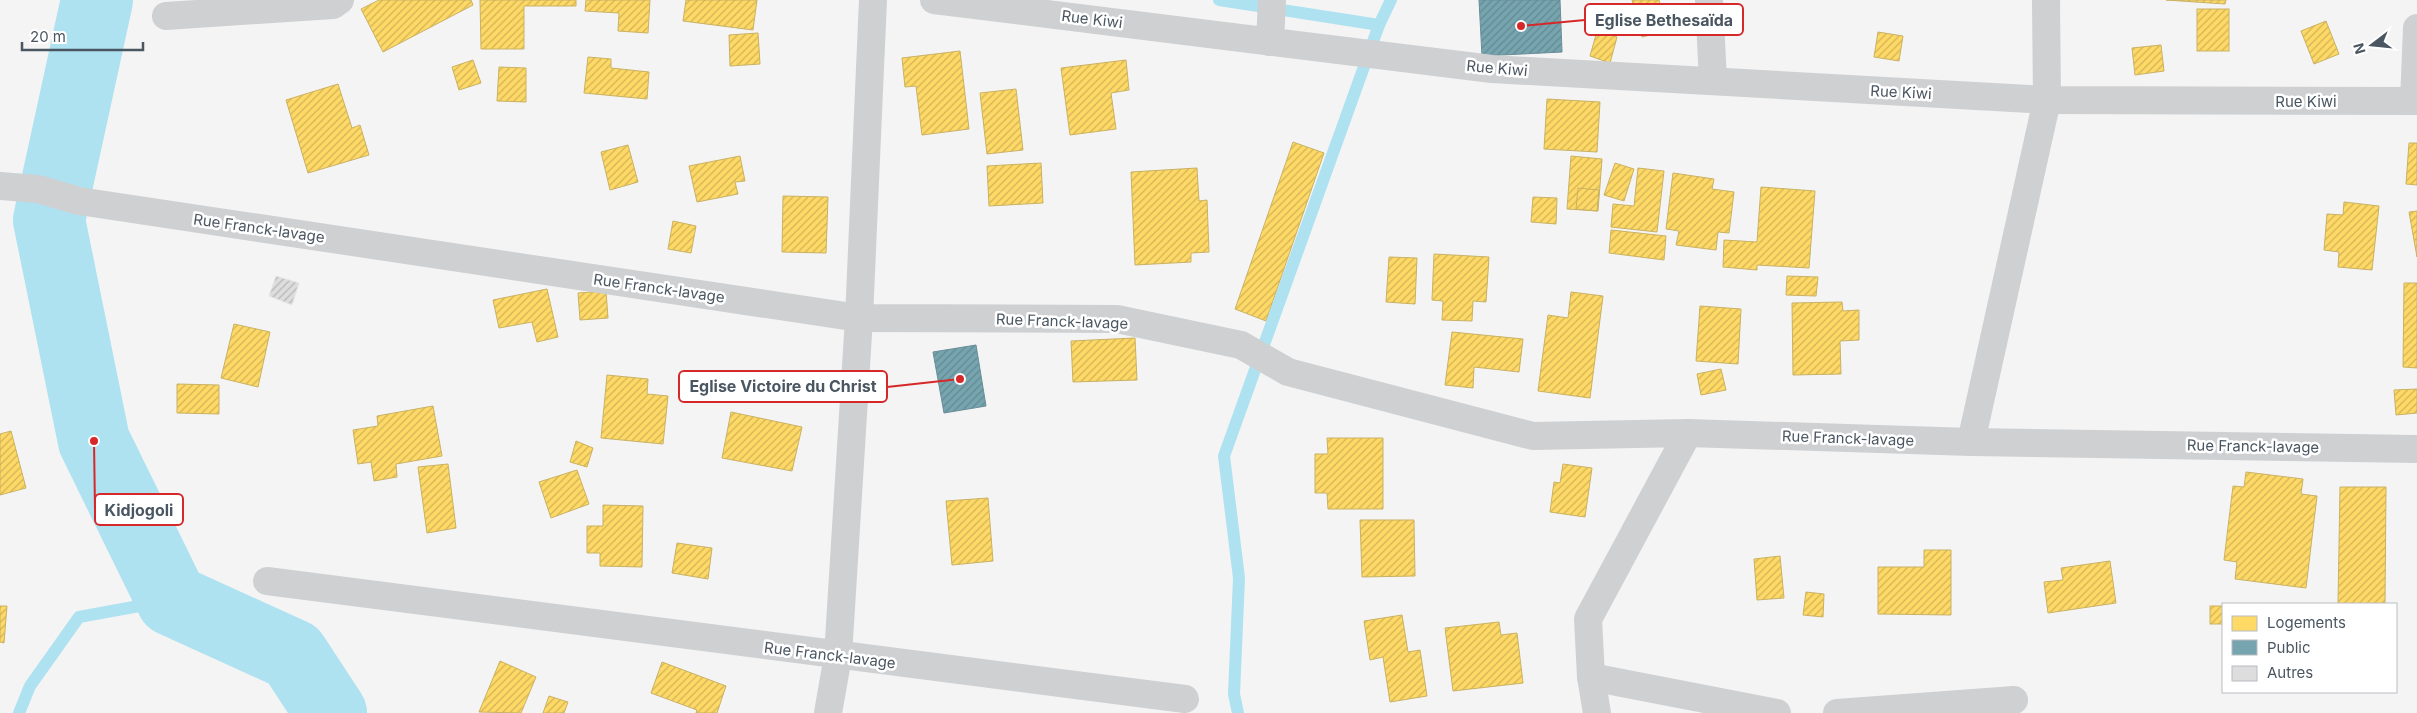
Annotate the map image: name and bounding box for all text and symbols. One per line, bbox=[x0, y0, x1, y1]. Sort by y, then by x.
callout: Eglise Bethesaïda bbox=[1585, 4, 1743, 35]
street label: Rue Kiwi bbox=[1060, 6, 1124, 32]
text: Eglise Bethesaïda bbox=[1595, 10, 1733, 30]
scale bar bbox=[22, 20, 144, 52]
north arrow bbox=[2347, 20, 2397, 70]
text: 20 m bbox=[30, 27, 66, 46]
text: N bbox=[2349, 41, 2369, 56]
street label: Rue Kiwi bbox=[1466, 56, 1528, 80]
street label: Rue Kiwi bbox=[1870, 81, 1932, 103]
street label: Rue Kiwi bbox=[2275, 92, 2337, 111]
street label: Rue Franck-lavage bbox=[192, 209, 326, 247]
street label: Rue Franck-lavage bbox=[592, 269, 726, 307]
street label: Rue Franck-lavage bbox=[995, 309, 1129, 333]
callout: Eglise Victoire du Christ bbox=[679, 371, 887, 402]
text: Eglise Victoire du Christ bbox=[689, 376, 877, 396]
street label: Rue Franck-lavage bbox=[1781, 426, 1915, 450]
street label: Rue Franck-lavage bbox=[2187, 435, 2319, 457]
callout: Kidjogoli bbox=[95, 494, 183, 525]
text: Kidjogoli bbox=[105, 500, 173, 520]
legend bbox=[2222, 603, 2397, 693]
text: Logements bbox=[2267, 613, 2346, 632]
street label: Rue Franck-lavage bbox=[763, 638, 897, 672]
text: Public bbox=[2267, 638, 2310, 657]
text: Autres bbox=[2267, 663, 2313, 682]

